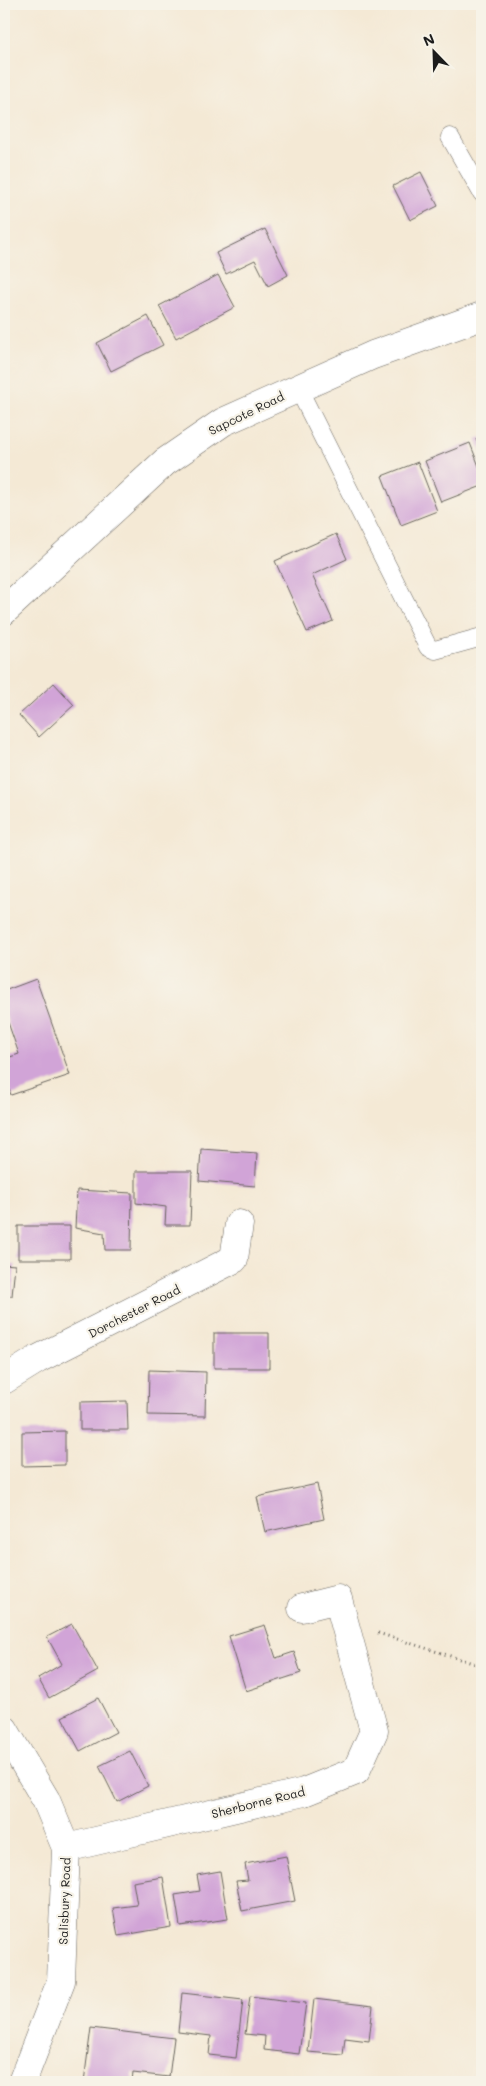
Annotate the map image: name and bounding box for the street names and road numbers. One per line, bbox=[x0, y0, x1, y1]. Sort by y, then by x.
street label: Sapcote Road bbox=[206, 388, 287, 438]
street label: Dorchester Road bbox=[85, 1281, 183, 1341]
street label: Sherborne Road bbox=[210, 1783, 307, 1821]
street label: Salisbury Road bbox=[54, 1857, 74, 1945]

